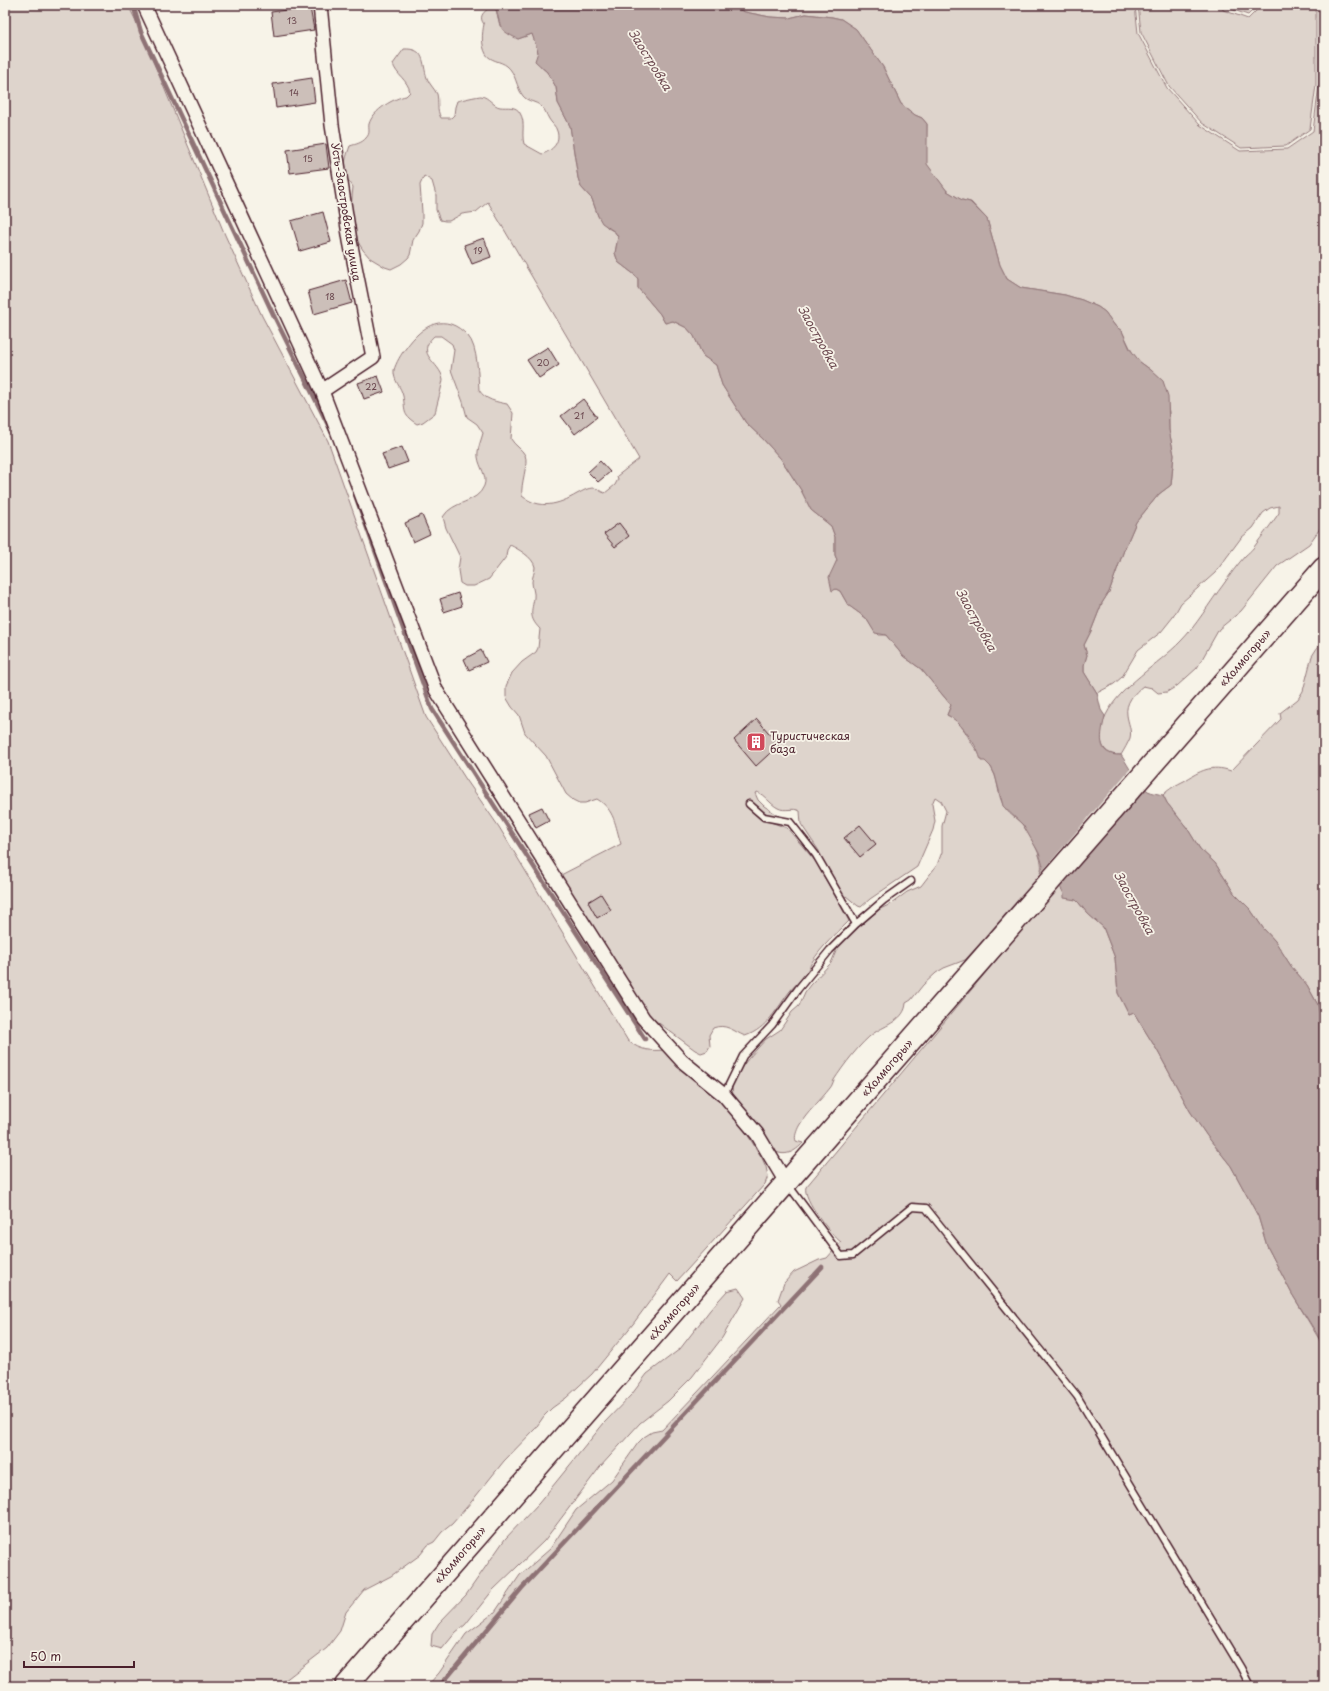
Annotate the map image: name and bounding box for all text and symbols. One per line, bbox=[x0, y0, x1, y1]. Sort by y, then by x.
house number: 13 bbox=[287, 13, 297, 27]
water label: Заостровка bbox=[625, 25, 677, 94]
house number: 14 bbox=[289, 85, 299, 99]
street label: Усть-Заостровская улица bbox=[327, 141, 366, 282]
house number: 15 bbox=[303, 151, 313, 165]
house number: 19 bbox=[473, 243, 483, 257]
house number: 18 bbox=[325, 289, 335, 303]
water label: Заостровка bbox=[794, 302, 844, 372]
house number: 20 bbox=[537, 355, 550, 369]
house number: 22 bbox=[365, 379, 377, 393]
house number: 21 bbox=[574, 408, 584, 422]
water label: Заостровка bbox=[952, 585, 1002, 655]
street label: «Холмогоры» bbox=[1215, 625, 1275, 690]
place label: Туристическая база bbox=[770, 727, 850, 757]
building icon: Туристическая база bbox=[745, 731, 767, 753]
water label: Заостровка bbox=[1110, 868, 1160, 938]
street label: «Холмогоры» bbox=[857, 1035, 917, 1100]
street label: «Холмогоры» bbox=[644, 1279, 704, 1344]
street label: «Холмогоры» bbox=[430, 1522, 490, 1587]
scale bar bbox=[24, 1643, 134, 1669]
text: 50 m bbox=[30, 1647, 61, 1665]

